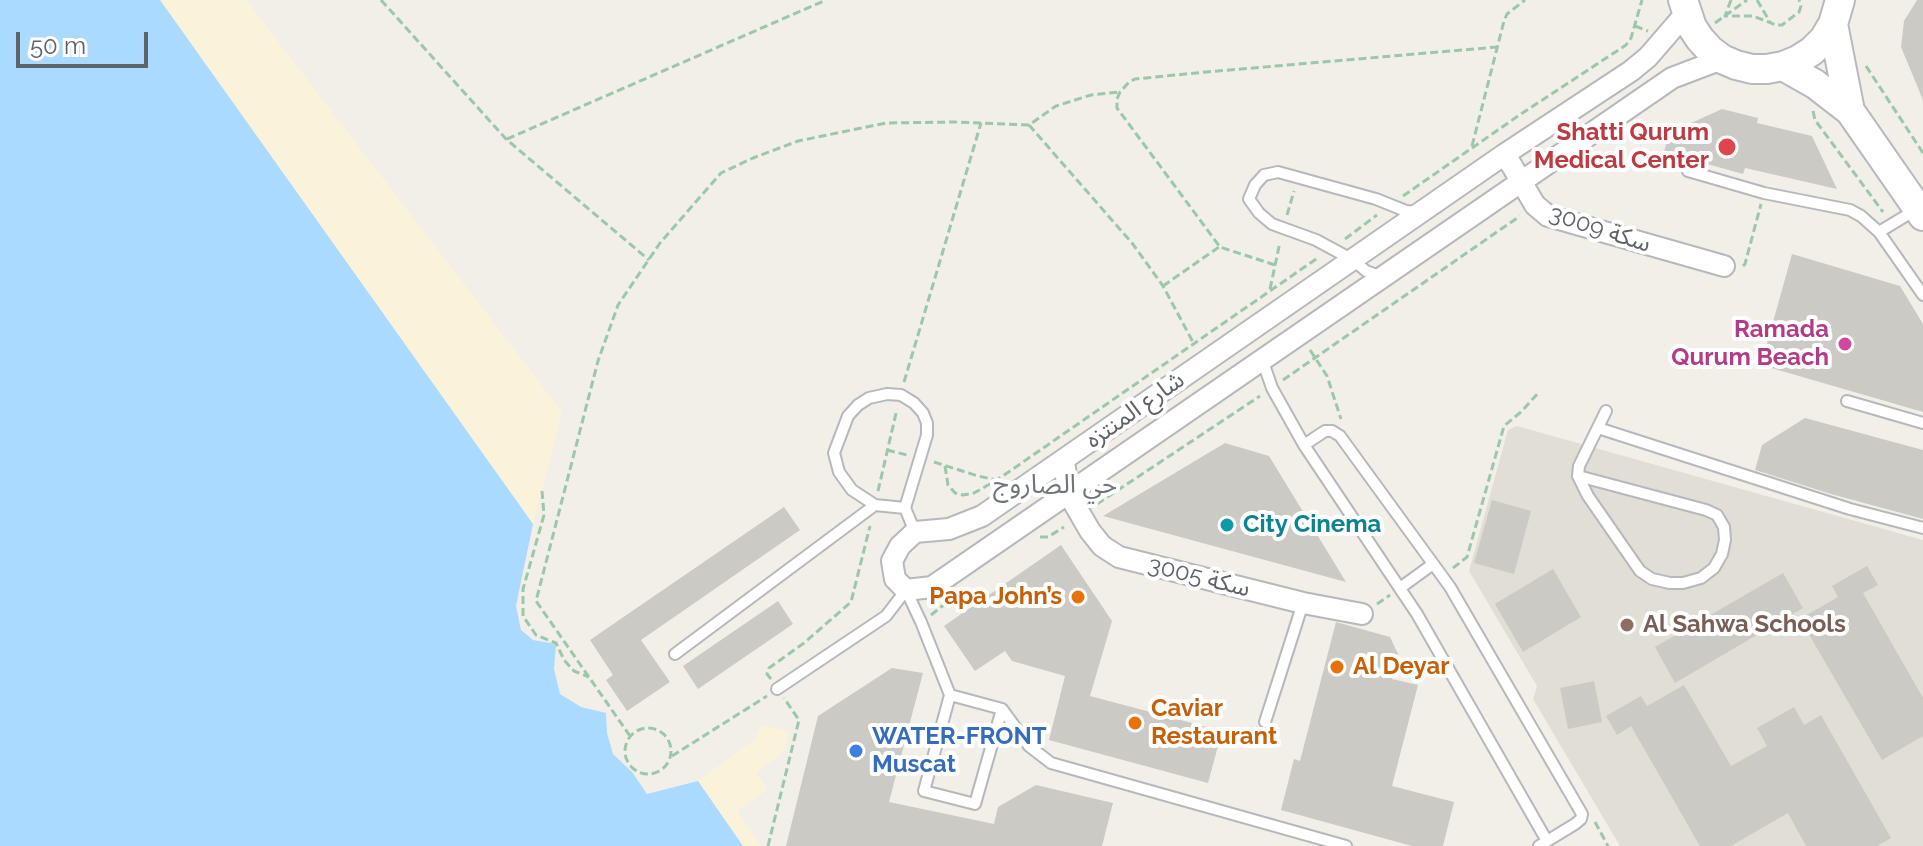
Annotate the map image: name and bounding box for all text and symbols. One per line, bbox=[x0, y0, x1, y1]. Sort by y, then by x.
scale bar bbox=[20, 16, 152, 66]
text: 50 m bbox=[30, 31, 86, 60]
place label: Shatti Qurum Medical Center bbox=[1534, 119, 1709, 175]
marker: Shatti Qurum Medical Center bbox=[1716, 136, 1738, 158]
street label: سكة 3009 bbox=[1546, 199, 1654, 259]
place label: Ramada Qurum Beach bbox=[1671, 316, 1829, 372]
marker: Ramada Qurum Beach bbox=[1836, 335, 1854, 353]
street label: شارع المنتزه bbox=[1080, 365, 1190, 455]
district label: حي الصاروج bbox=[993, 469, 1117, 501]
place label: City Cinema bbox=[1243, 511, 1381, 539]
marker: City Cinema bbox=[1218, 516, 1236, 534]
street label: سكة 3005 bbox=[1145, 550, 1253, 604]
place label: Papa John’s bbox=[929, 583, 1062, 611]
marker: Papa John’s bbox=[1069, 588, 1087, 606]
place label: Al Sahwa Schools bbox=[1643, 611, 1846, 639]
marker: Al Sahwa Schools bbox=[1618, 616, 1636, 634]
place label: Al Deyar bbox=[1353, 653, 1450, 681]
marker: Al Deyar bbox=[1328, 658, 1346, 676]
place label: Caviar Restaurant bbox=[1151, 695, 1277, 751]
marker: Caviar Restaurant bbox=[1126, 714, 1144, 732]
place label: WATER-FRONT Muscat bbox=[872, 723, 1047, 779]
marker: WATER-FRONT Muscat bbox=[847, 742, 865, 760]

